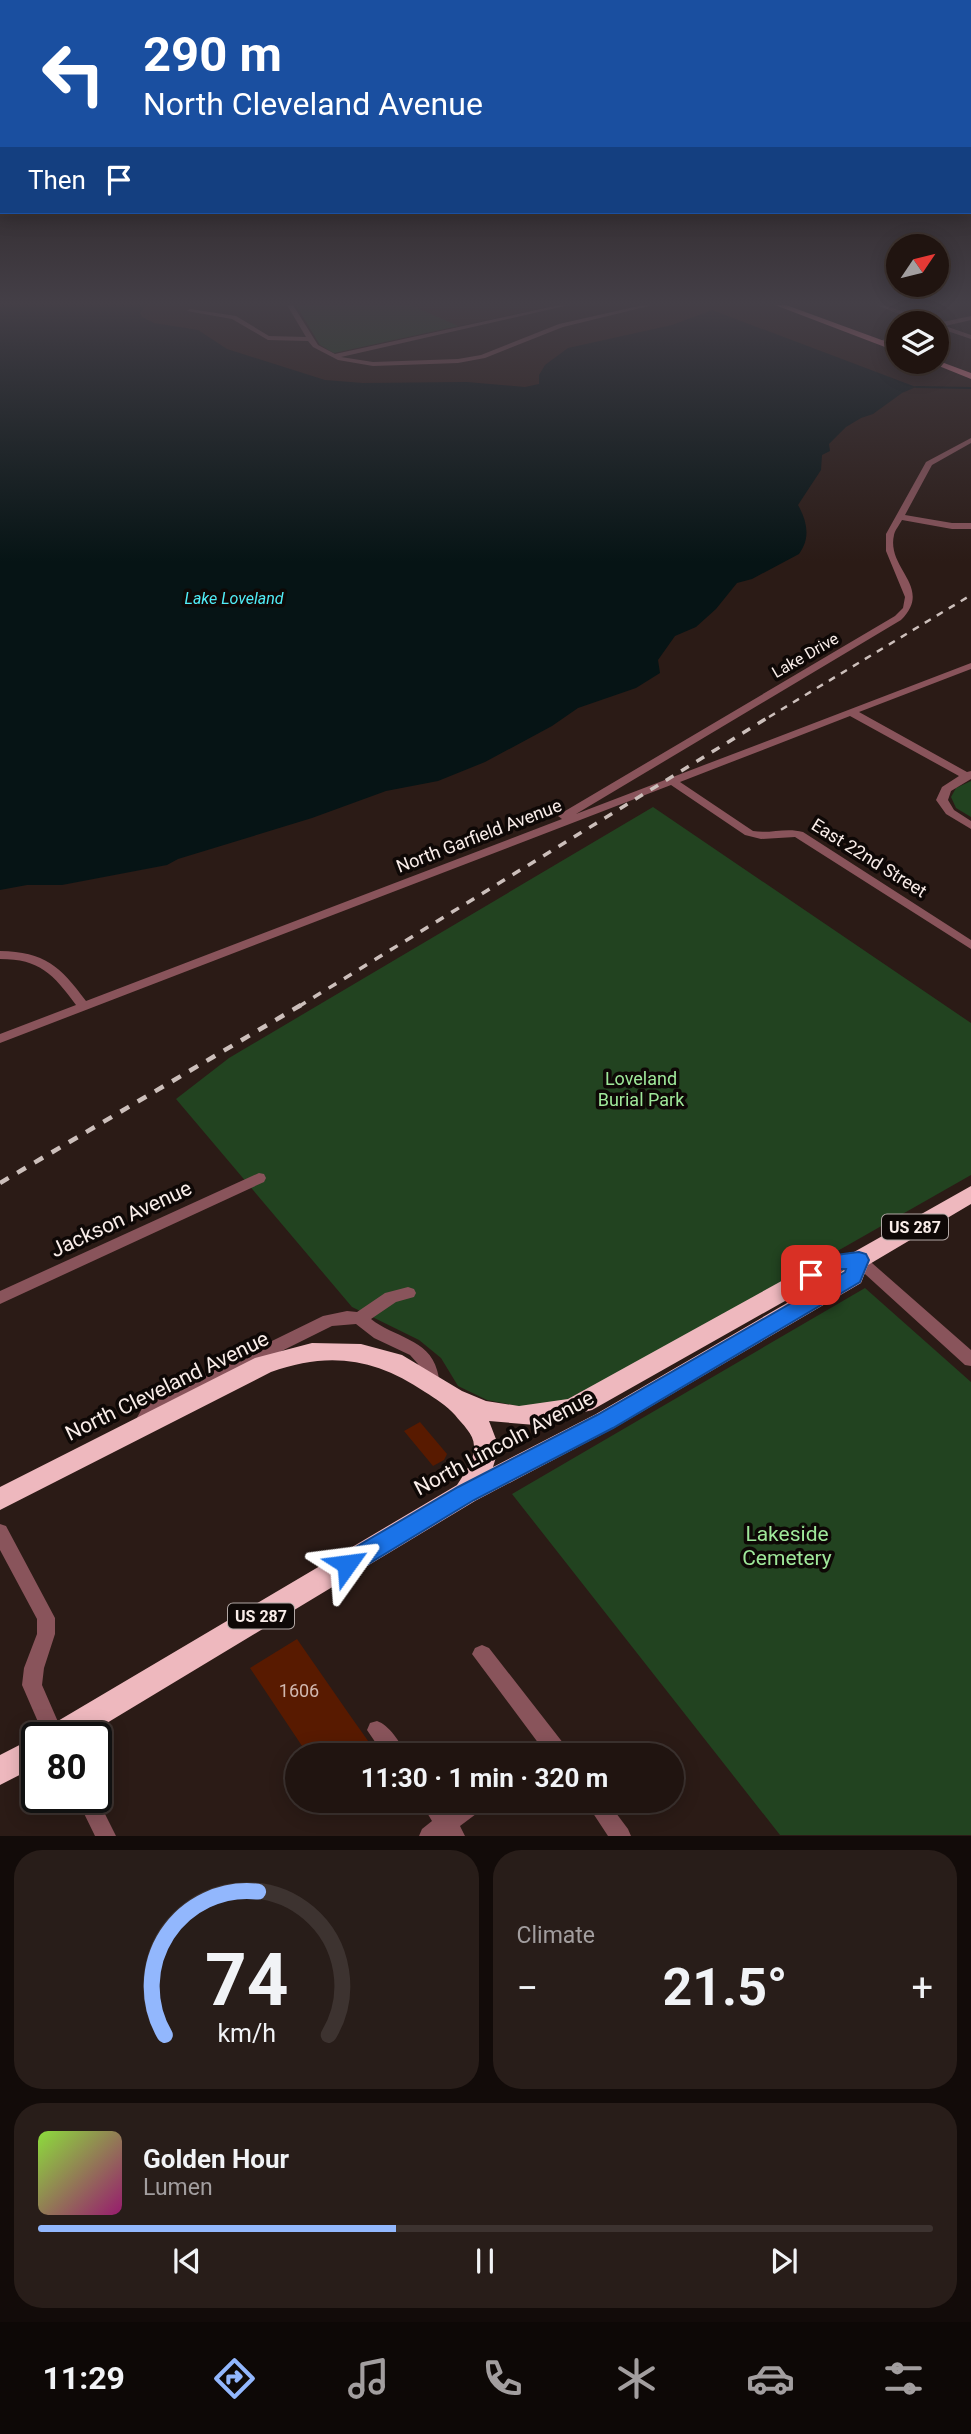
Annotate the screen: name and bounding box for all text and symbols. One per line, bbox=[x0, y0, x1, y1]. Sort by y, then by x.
text: 290 m bbox=[143, 26, 282, 83]
icon: left bbox=[28, 28, 119, 119]
text: North Cleveland Avenue bbox=[143, 85, 483, 123]
icon: arrive bbox=[100, 161, 138, 199]
text: Then bbox=[28, 165, 86, 195]
north arrow bbox=[886, 234, 948, 298]
map controls bbox=[886, 234, 949, 374]
button: layers bbox=[886, 311, 949, 374]
water label: Lake Loveland bbox=[185, 589, 284, 608]
street label: Lake Drive bbox=[769, 629, 842, 682]
street label: North Garfield Avenue bbox=[393, 794, 564, 877]
street label: East 22nd Street bbox=[808, 814, 931, 901]
park label: Loveland Burial Park bbox=[598, 1068, 685, 1110]
street label: Jackson Avenue bbox=[47, 1176, 195, 1262]
road number: US 287 bbox=[882, 1214, 948, 1240]
pin bbox=[781, 1245, 841, 1305]
icon: arrive bbox=[792, 1256, 830, 1294]
street label: North Cleveland Avenue bbox=[62, 1326, 272, 1446]
street label: North Lincoln Avenue bbox=[410, 1386, 598, 1500]
park label: Lakeside Cemetery bbox=[742, 1522, 832, 1570]
position arrow bbox=[310, 1527, 384, 1601]
road number: US 287 bbox=[228, 1604, 294, 1628]
house number: 1606 bbox=[279, 1680, 319, 1701]
speed limit sign: 80 bbox=[21, 1722, 112, 1813]
text: 11:30 · 1 min · 320 m bbox=[361, 1763, 608, 1793]
text: Climate bbox=[517, 1922, 595, 1949]
text: 74 bbox=[204, 1938, 288, 2024]
text: 21.5° bbox=[662, 1957, 787, 2018]
text: − bbox=[517, 1966, 538, 2010]
text: + bbox=[911, 1966, 933, 2010]
text: km/h bbox=[217, 2019, 276, 2048]
text: Golden Hour bbox=[143, 2144, 289, 2174]
text: Lumen bbox=[143, 2174, 213, 2201]
icon: previous bbox=[168, 2242, 206, 2280]
icon: pause bbox=[466, 2242, 504, 2280]
icon: next bbox=[765, 2242, 803, 2280]
icon: directions bbox=[210, 2354, 259, 2403]
icon: music bbox=[344, 2354, 393, 2403]
icon: phone bbox=[478, 2354, 527, 2403]
icon: climate bbox=[612, 2354, 661, 2403]
icon: car bbox=[746, 2354, 795, 2403]
icon: filters bbox=[879, 2354, 928, 2403]
text: 11:29 bbox=[42, 2359, 125, 2397]

